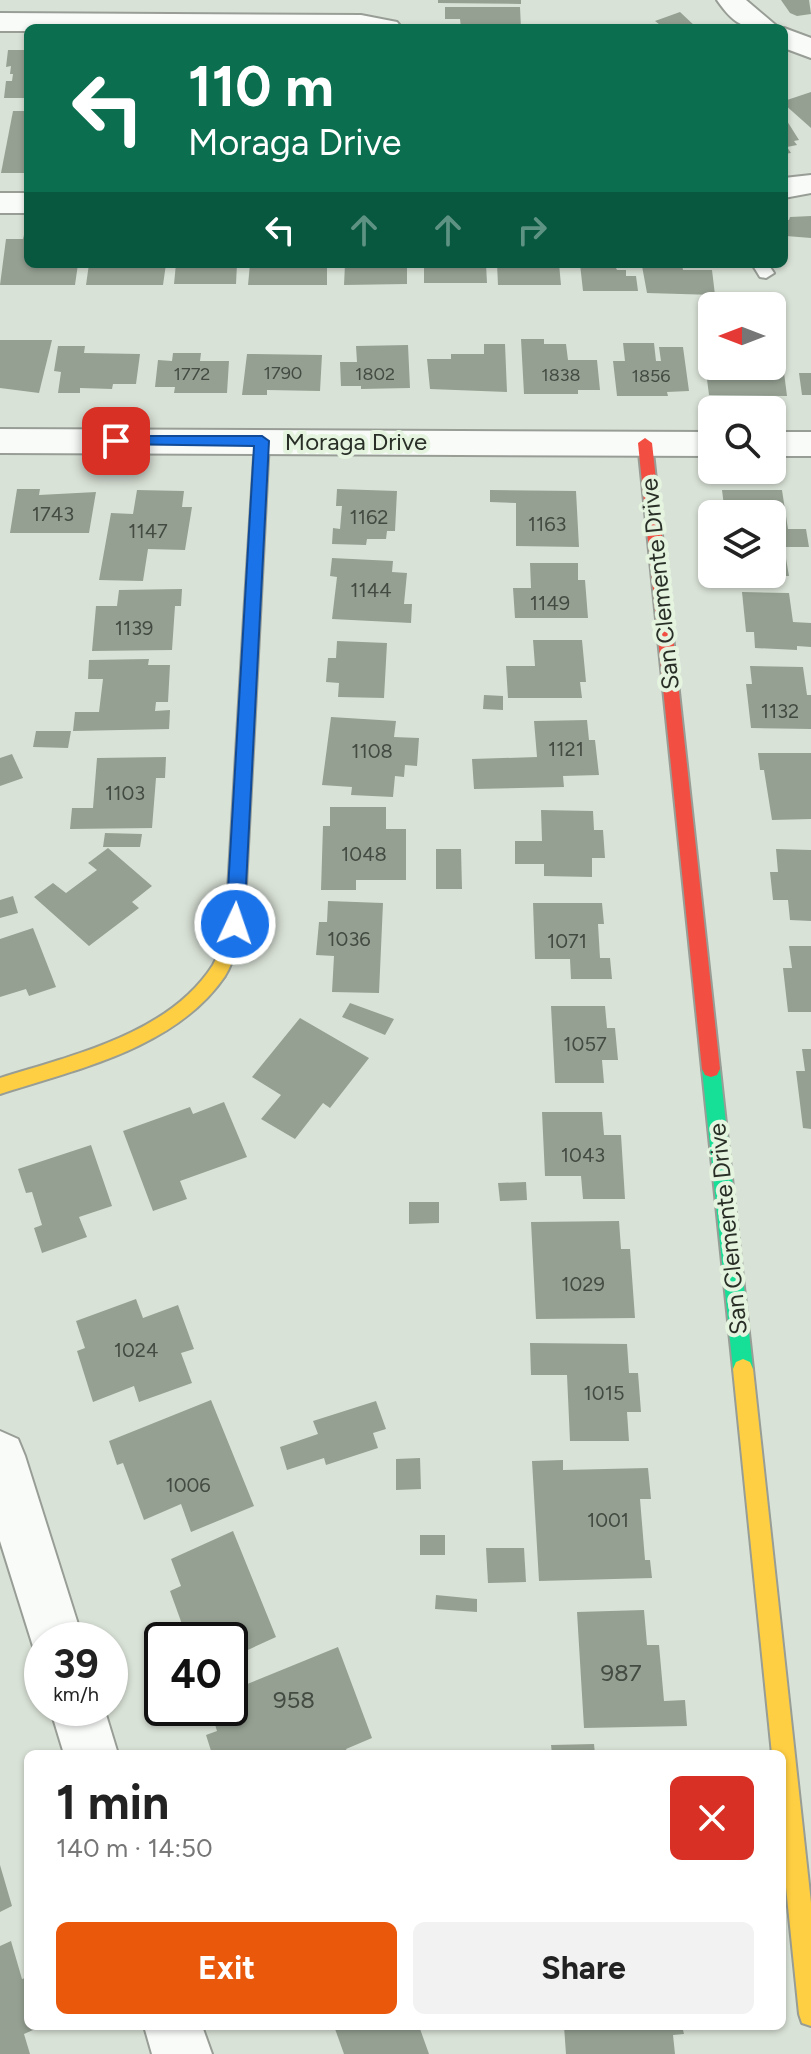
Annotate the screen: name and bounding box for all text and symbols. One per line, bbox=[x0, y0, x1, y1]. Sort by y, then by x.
text: 110 m bbox=[188, 53, 334, 120]
icon: left bbox=[56, 56, 160, 160]
text: Moraga Drive bbox=[188, 121, 402, 164]
icon: left bbox=[258, 208, 302, 252]
icon: ahead bbox=[342, 208, 386, 252]
icon: ahead bbox=[426, 208, 470, 252]
icon: right bbox=[510, 208, 554, 252]
north arrow bbox=[698, 292, 786, 380]
map controls bbox=[698, 292, 786, 588]
house number: 1790 bbox=[264, 362, 302, 384]
house number: 1772 bbox=[174, 363, 210, 385]
house number: 1802 bbox=[355, 363, 395, 385]
house number: 1838 bbox=[541, 364, 581, 386]
house number: 1856 bbox=[631, 365, 671, 387]
button: search bbox=[698, 396, 786, 484]
pin bbox=[82, 407, 150, 475]
icon: arrive bbox=[94, 419, 138, 463]
street label: Moraga Drive bbox=[285, 427, 427, 456]
street label: San Clemente Drive bbox=[634, 477, 685, 691]
button: layers bbox=[698, 500, 786, 588]
house number: 1743 bbox=[32, 502, 74, 526]
house number: 1162 bbox=[349, 505, 389, 529]
house number: 1163 bbox=[528, 512, 566, 536]
house number: 1147 bbox=[128, 519, 168, 543]
house number: 1144 bbox=[350, 578, 392, 602]
house number: 1149 bbox=[530, 591, 570, 615]
house number: 1139 bbox=[115, 616, 153, 640]
house number: 1132 bbox=[761, 699, 799, 723]
house number: 1121 bbox=[548, 737, 584, 761]
house number: 1108 bbox=[351, 739, 393, 763]
house number: 1103 bbox=[105, 781, 145, 805]
house number: 1048 bbox=[341, 842, 387, 866]
position arrow bbox=[193, 882, 277, 966]
house number: 1036 bbox=[327, 927, 371, 951]
house number: 1071 bbox=[547, 929, 587, 953]
house number: 1057 bbox=[563, 1032, 607, 1056]
street label: San Clemente Drive bbox=[702, 1122, 753, 1336]
house number: 1043 bbox=[561, 1143, 605, 1167]
house number: 1029 bbox=[561, 1272, 605, 1296]
house number: 1024 bbox=[114, 1338, 158, 1362]
house number: 1015 bbox=[584, 1381, 624, 1405]
house number: 1006 bbox=[165, 1473, 211, 1497]
house number: 1001 bbox=[587, 1508, 629, 1532]
speed limit sign: 40 bbox=[144, 1622, 248, 1726]
text: 39 bbox=[53, 1640, 99, 1688]
house number: 987 bbox=[600, 1658, 642, 1687]
text: km/h bbox=[53, 1682, 99, 1706]
house number: 958 bbox=[273, 1685, 315, 1714]
text: 1 min bbox=[56, 1773, 169, 1831]
button: close bbox=[670, 1776, 754, 1860]
text: 140 m · 14:50 bbox=[56, 1832, 213, 1864]
button: Exit bbox=[56, 1922, 397, 2014]
button: Share bbox=[413, 1922, 754, 2014]

